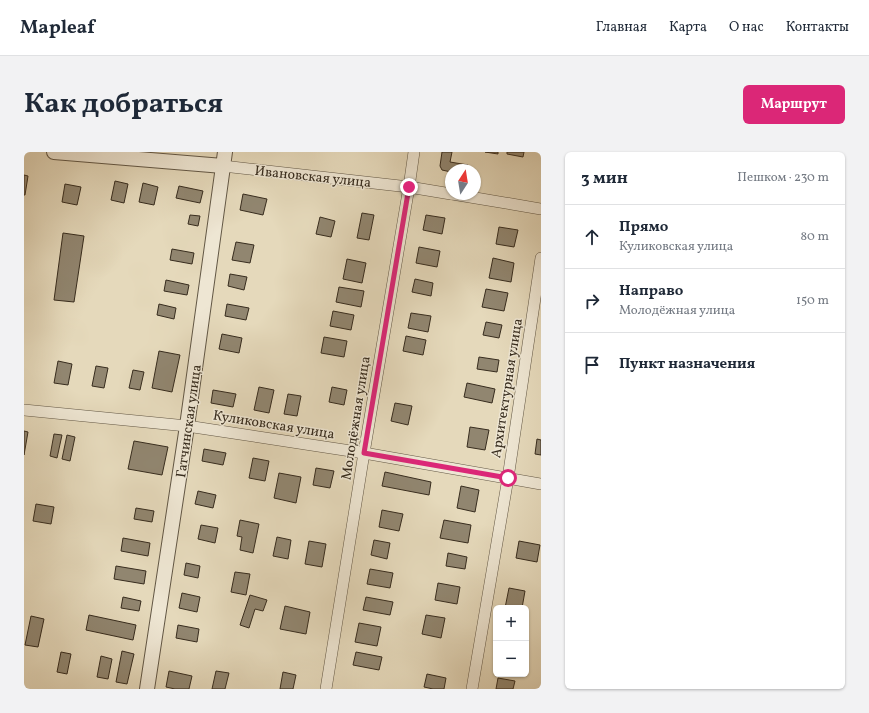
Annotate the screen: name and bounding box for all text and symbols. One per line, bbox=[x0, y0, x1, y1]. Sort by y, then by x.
text: Mapleaf bbox=[20, 15, 95, 41]
text: Главная bbox=[596, 18, 647, 37]
text: Карта bbox=[669, 18, 707, 37]
text: О нас bbox=[729, 18, 764, 37]
text: Контакты bbox=[786, 18, 849, 37]
text: Как добраться bbox=[24, 85, 223, 124]
button: Маршрут bbox=[743, 85, 845, 124]
street label: Ивановская улица bbox=[254, 162, 372, 193]
north arrow bbox=[445, 164, 481, 200]
text: 3 мин bbox=[581, 167, 628, 190]
text: Пешком · 230 m bbox=[737, 169, 829, 187]
route end bbox=[400, 178, 418, 196]
text: Прямо bbox=[619, 217, 668, 238]
icon: ahead bbox=[581, 226, 603, 248]
text: 80 m bbox=[800, 228, 829, 246]
text: Куликовская улица bbox=[619, 238, 733, 256]
text: Направо bbox=[619, 281, 683, 302]
icon: right bbox=[581, 290, 603, 312]
text: 150 m bbox=[796, 292, 829, 310]
text: Молодёжная улица bbox=[619, 302, 735, 320]
street label: Архитектурная улица bbox=[487, 317, 528, 459]
icon: arrive bbox=[581, 354, 603, 376]
text: Пункт назначения bbox=[619, 354, 755, 375]
street label: Молодёжная улица bbox=[337, 355, 376, 482]
street label: Гатчинская улица bbox=[172, 363, 207, 479]
street label: Куликовская улица bbox=[212, 406, 336, 444]
route start bbox=[499, 469, 517, 487]
map controls bbox=[493, 605, 529, 677]
button: + bbox=[493, 605, 529, 641]
button: − bbox=[493, 641, 529, 677]

